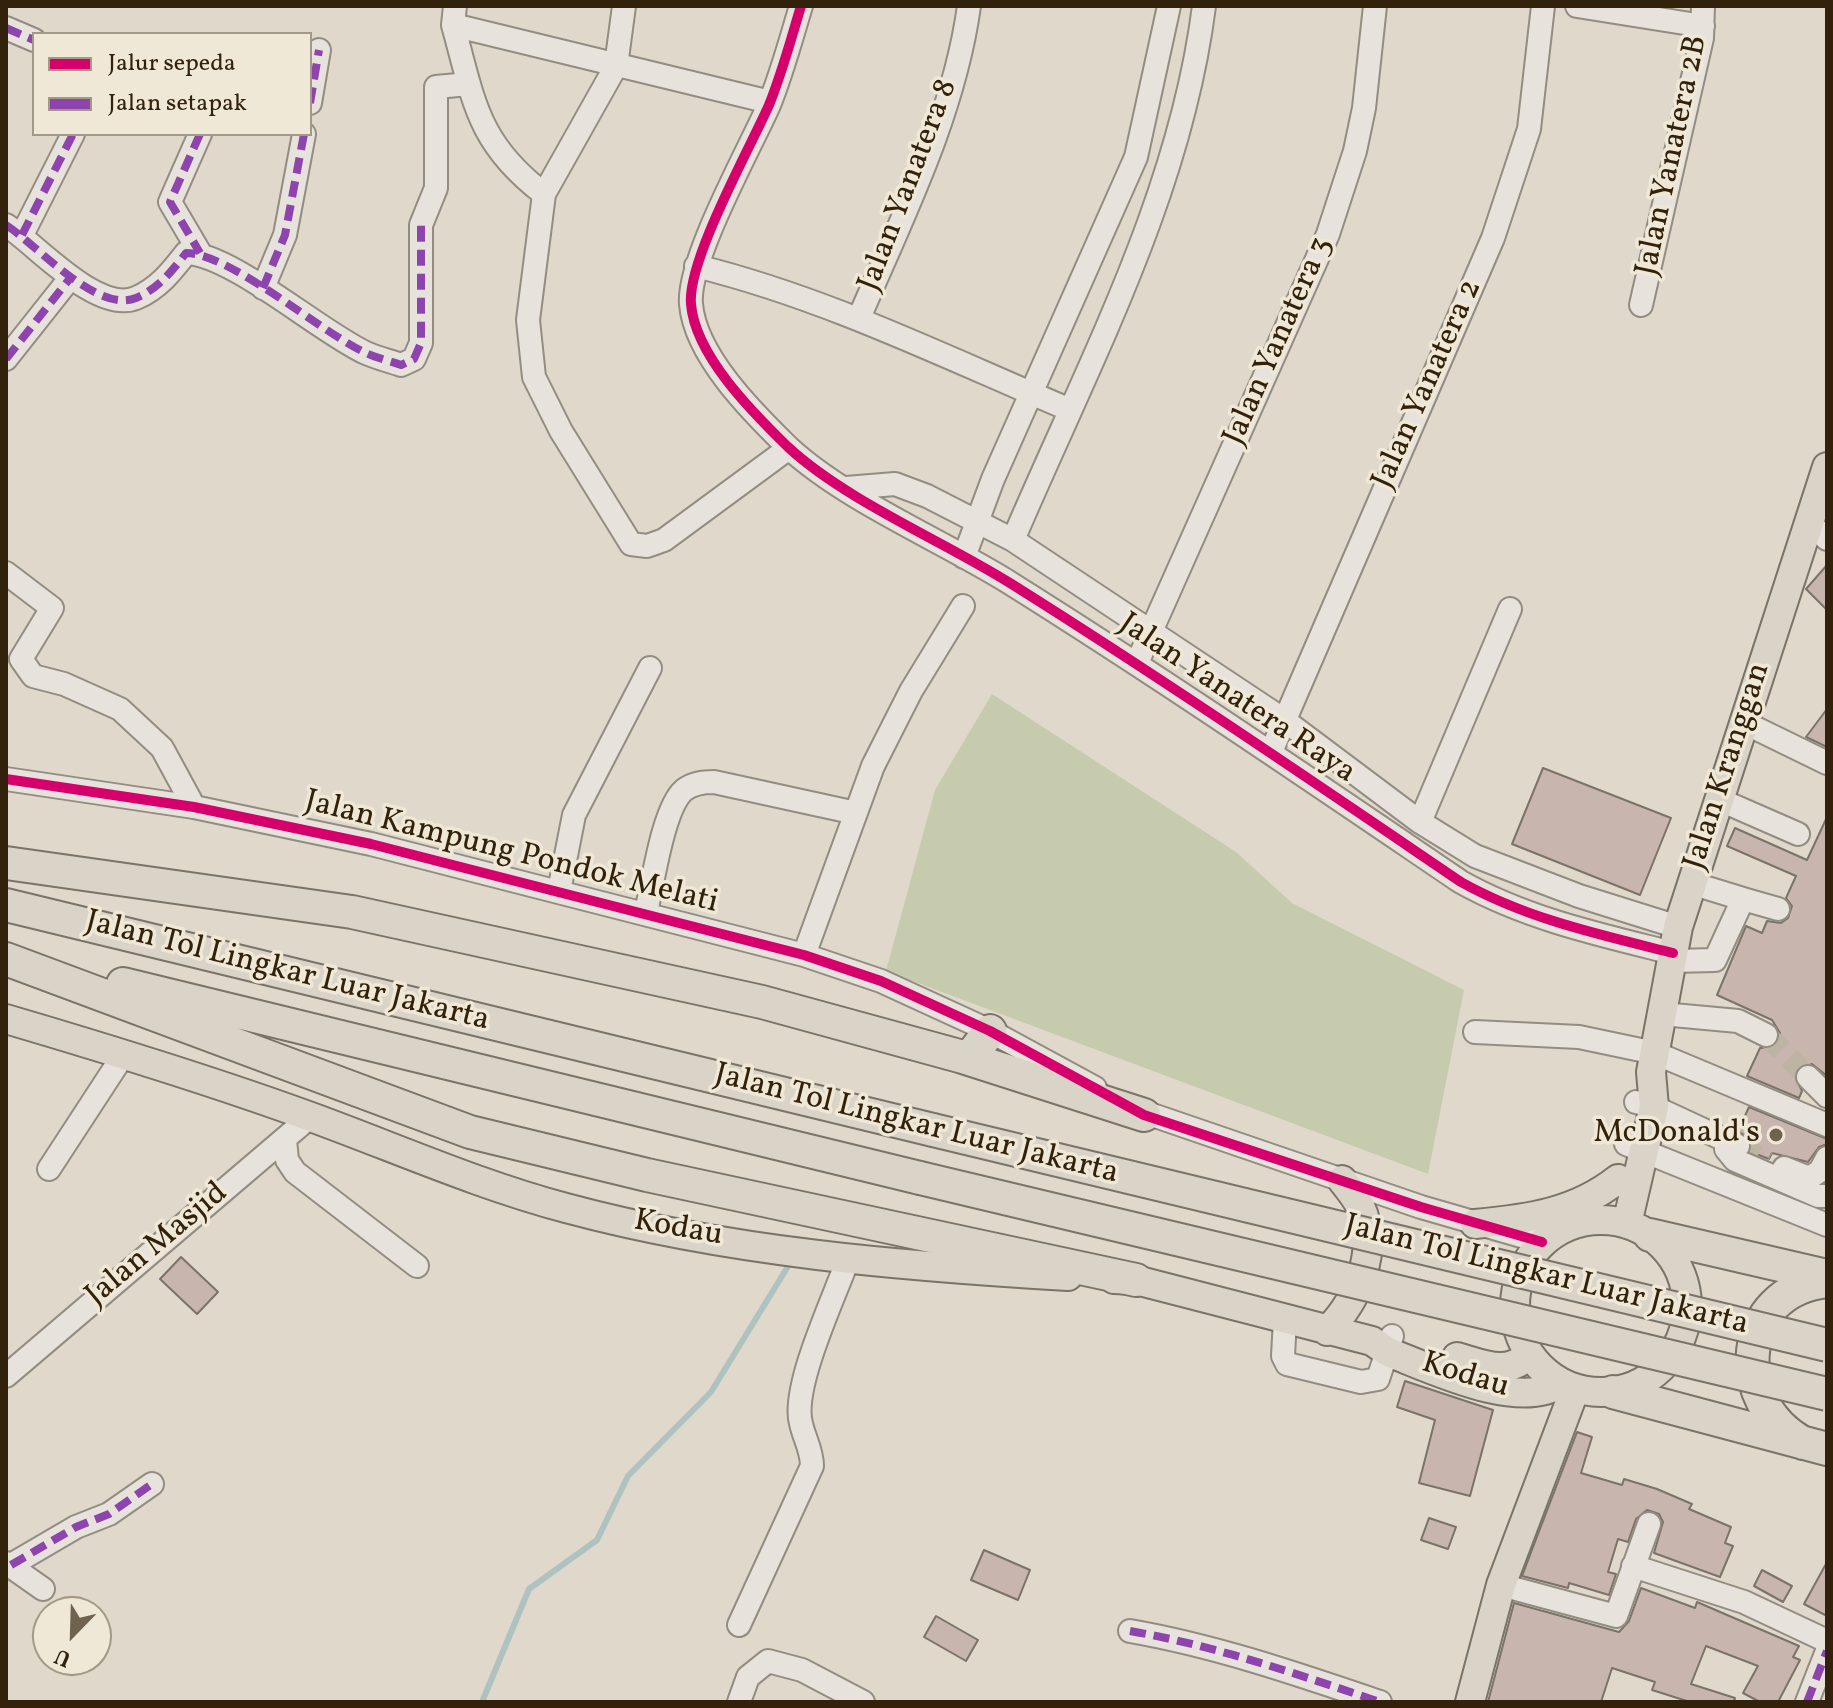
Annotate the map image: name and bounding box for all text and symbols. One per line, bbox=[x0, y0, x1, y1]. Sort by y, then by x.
legend bbox=[32, 32, 312, 136]
street label: Jalan Yanatera 2B bbox=[1630, 32, 1718, 280]
text: Jalur sepeda bbox=[108, 47, 236, 81]
street label: Jalan Yanatera 8 bbox=[852, 74, 968, 298]
text: Jalan setapak bbox=[108, 87, 247, 121]
street label: Jalan Yanatera 3 bbox=[1217, 232, 1343, 452]
street label: Jalan Yanatera 2 bbox=[1366, 274, 1492, 496]
street label: Jalan Yanatera Raya bbox=[1110, 606, 1362, 794]
street label: Jalan Kranggan bbox=[1677, 659, 1781, 875]
street label: Jalan Kampung Pondok Melati bbox=[300, 784, 722, 924]
street label: Jalan Tol Lingkar Luar Jakarta bbox=[81, 904, 493, 1042]
street label: Jalan Tol Lingkar Luar Jakarta bbox=[710, 1057, 1122, 1195]
place label: McDonald's bbox=[1593, 1116, 1760, 1154]
marker: McDonald's bbox=[1767, 1126, 1785, 1144]
street label: Jalan Masjid bbox=[79, 1175, 237, 1317]
street label: Kodau bbox=[631, 1203, 725, 1257]
street label: Jalan Tol Lingkar Luar Jakarta bbox=[1340, 1208, 1752, 1346]
street label: Kodau bbox=[1417, 1346, 1513, 1408]
north arrow bbox=[32, 1596, 112, 1676]
text: U bbox=[50, 1639, 76, 1674]

